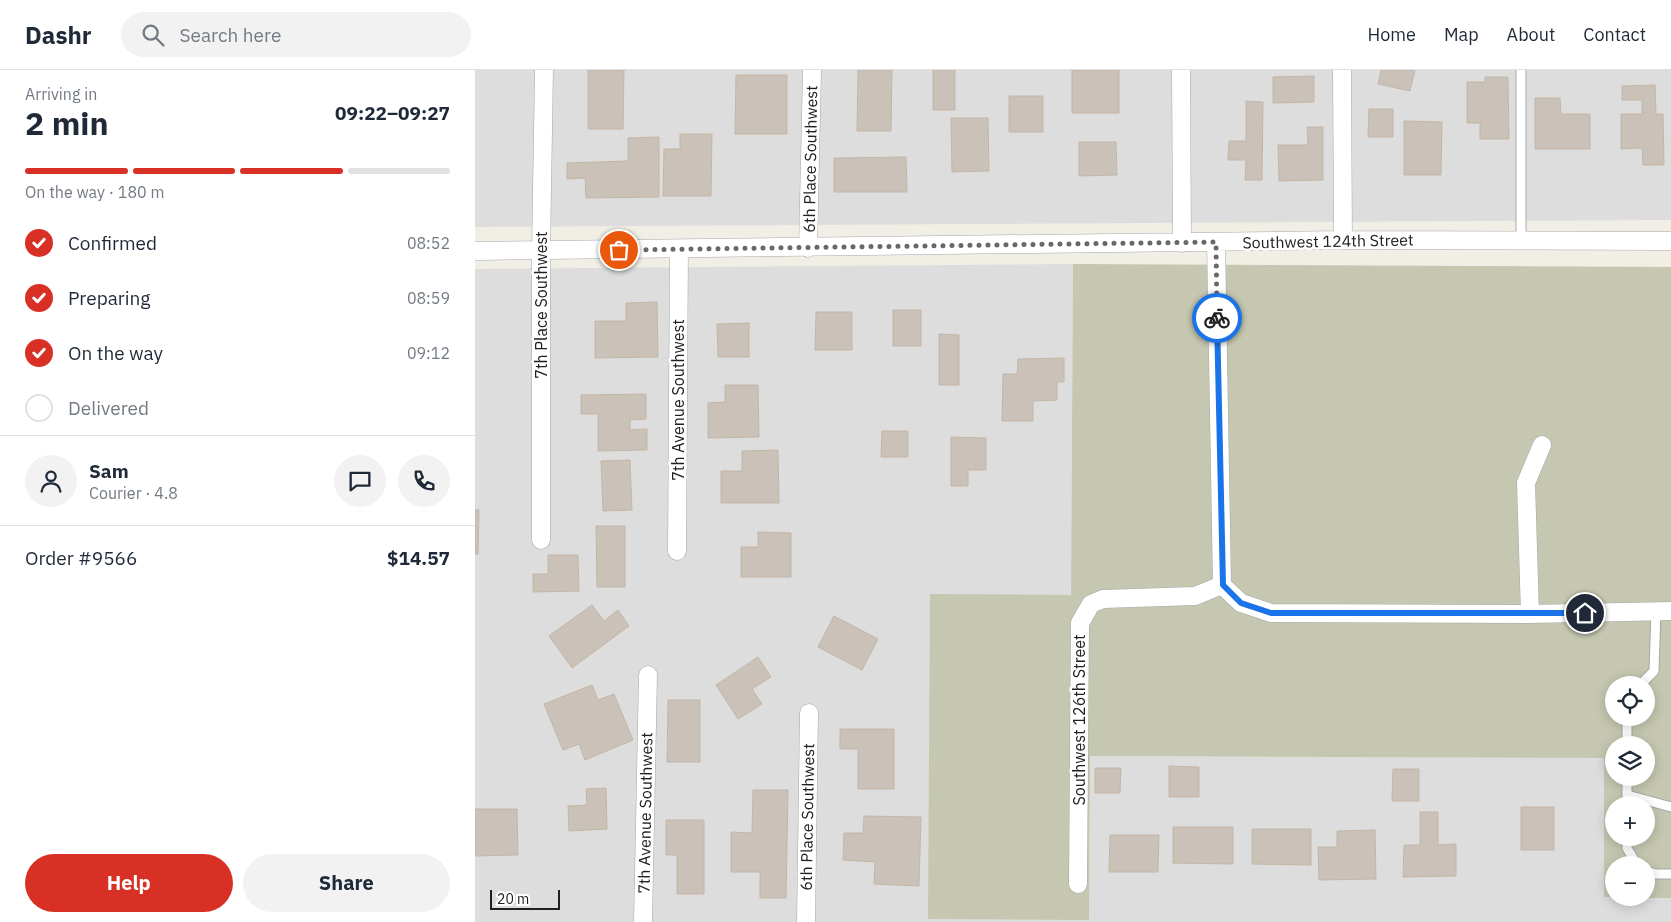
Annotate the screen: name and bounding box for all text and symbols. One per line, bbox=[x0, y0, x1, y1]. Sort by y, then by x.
search box bbox=[121, 12, 471, 57]
text: Dashr bbox=[25, 19, 91, 51]
icon: search bbox=[139, 21, 167, 49]
text: Search here bbox=[179, 23, 281, 47]
text: Home bbox=[1368, 23, 1416, 46]
text: Map bbox=[1444, 23, 1479, 46]
text: About bbox=[1507, 23, 1555, 46]
text: Contact bbox=[1583, 23, 1646, 46]
text: Arriving in bbox=[25, 84, 97, 104]
street label: 6th Place Southwest bbox=[799, 85, 821, 233]
text: 09:22–09:27 bbox=[335, 101, 450, 125]
text: 2 min bbox=[25, 102, 109, 144]
text: On the way · 180 m bbox=[25, 182, 164, 202]
icon: check bbox=[25, 229, 53, 257]
pin bbox=[598, 229, 640, 271]
street label: Southwest 124th Street bbox=[1242, 230, 1414, 252]
text: Confirmed bbox=[68, 231, 157, 255]
street label: 7th Place Southwest bbox=[531, 231, 551, 379]
text: 08:52 bbox=[407, 233, 450, 253]
icon: bag bbox=[605, 236, 633, 264]
icon: check bbox=[25, 284, 53, 312]
text: Preparing bbox=[68, 286, 150, 310]
text: 08:59 bbox=[407, 288, 450, 308]
courier bbox=[1192, 293, 1242, 343]
icon: bike bbox=[1203, 304, 1231, 332]
street label: 7th Avenue Southwest bbox=[668, 319, 688, 481]
icon: check bbox=[25, 339, 53, 367]
text: On the way bbox=[68, 341, 163, 365]
text: 09:12 bbox=[407, 343, 450, 363]
text: Delivered bbox=[68, 396, 149, 420]
button: person bbox=[25, 455, 77, 507]
button: chat bbox=[334, 455, 386, 507]
button: phone bbox=[398, 455, 450, 507]
text: Sam bbox=[89, 459, 129, 483]
text: Courier · 4.8 bbox=[89, 483, 178, 503]
text: Order #9566 bbox=[25, 546, 137, 570]
text: $14.57 bbox=[387, 546, 450, 570]
pin bbox=[1564, 592, 1606, 634]
icon: home bbox=[1571, 599, 1599, 627]
street label: Southwest 126th Street bbox=[1069, 634, 1089, 806]
map controls bbox=[1605, 676, 1655, 906]
button: locate bbox=[1605, 676, 1655, 726]
street label: 7th Avenue Southwest bbox=[634, 732, 656, 894]
button: layers bbox=[1605, 736, 1655, 786]
street label: 6th Place Southwest bbox=[796, 743, 818, 891]
button: + bbox=[1605, 796, 1655, 846]
button: Help bbox=[25, 854, 233, 912]
button: Share bbox=[243, 854, 450, 912]
button: − bbox=[1605, 856, 1655, 906]
scale bar bbox=[490, 887, 560, 910]
text: 20 m bbox=[497, 890, 529, 908]

